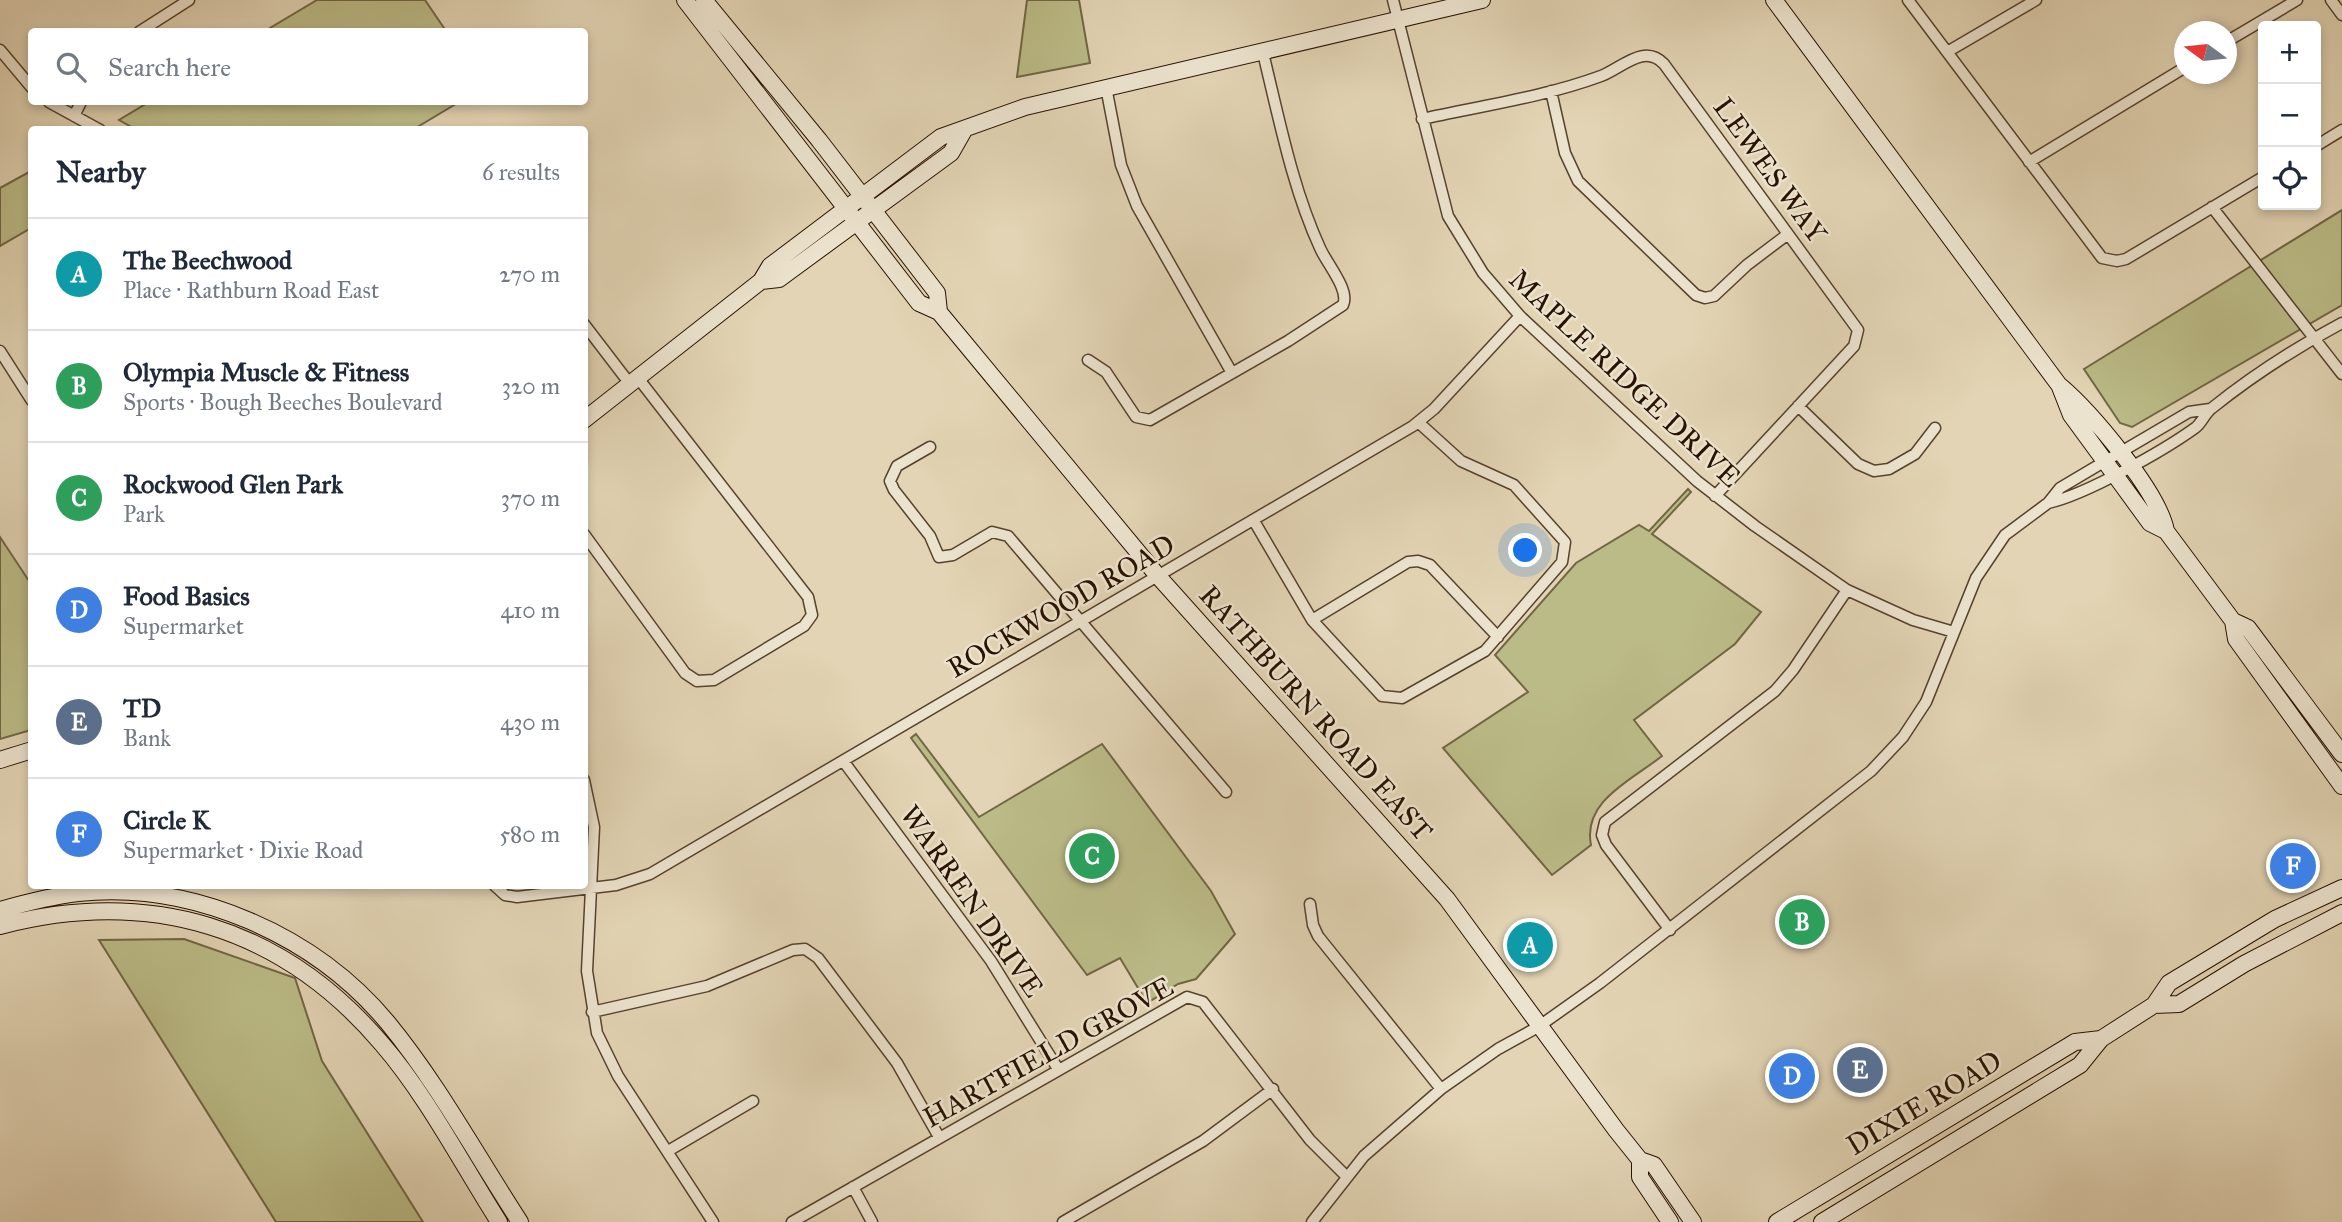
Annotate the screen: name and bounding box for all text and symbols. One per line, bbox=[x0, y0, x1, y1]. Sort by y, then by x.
north arrow bbox=[2174, 21, 2237, 84]
map controls bbox=[2258, 21, 2321, 210]
button: + bbox=[2258, 21, 2321, 84]
search box bbox=[28, 28, 588, 105]
icon: search bbox=[52, 48, 90, 86]
text: Search here bbox=[108, 51, 231, 83]
button: − bbox=[2258, 84, 2321, 147]
street label: LEWES WAY bbox=[1706, 91, 1835, 250]
button: locate bbox=[2258, 147, 2321, 210]
text: Nearby bbox=[56, 154, 146, 190]
text: 6 results bbox=[482, 158, 560, 186]
text: The Beechwood bbox=[123, 244, 292, 276]
text: A bbox=[71, 260, 87, 288]
text: 270 m bbox=[499, 260, 560, 288]
street label: MAPLE RIDGE DRIVE bbox=[1502, 262, 1748, 494]
text: Place · Rathburn Road East bbox=[123, 276, 379, 304]
text: Olympia Muscle & Fitness bbox=[123, 356, 409, 388]
text: B bbox=[71, 372, 87, 400]
text: 320 m bbox=[502, 372, 560, 400]
text: Sports · Bough Beeches Boulevard bbox=[123, 388, 443, 416]
text: Rockwood Glen Park bbox=[123, 468, 343, 500]
text: C bbox=[71, 484, 87, 512]
text: 370 m bbox=[501, 484, 560, 512]
text: Park bbox=[123, 500, 165, 528]
street label: ROCKWOOD ROAD bbox=[941, 527, 1181, 685]
your location bbox=[1508, 533, 1542, 567]
street label: RATHBURN ROAD EAST bbox=[1192, 578, 1440, 848]
text: Food Basics bbox=[123, 580, 250, 612]
text: D bbox=[70, 596, 88, 624]
text: 410 m bbox=[501, 596, 560, 624]
text: Supermarket bbox=[123, 612, 244, 640]
text: TD bbox=[123, 692, 161, 724]
text: E bbox=[71, 708, 87, 736]
text: 430 m bbox=[500, 708, 560, 736]
text: Bank bbox=[123, 724, 171, 752]
street label: WARREN DRIVE bbox=[893, 798, 1051, 1004]
text: Circle K bbox=[123, 804, 210, 836]
text: F bbox=[71, 820, 87, 848]
text: 580 m bbox=[499, 820, 560, 848]
pin: C bbox=[1069, 830, 1115, 882]
text: Supermarket · Dixie Road bbox=[123, 836, 363, 864]
pin: F bbox=[2270, 840, 2316, 892]
pin: B bbox=[1779, 896, 1825, 948]
pin: A bbox=[1507, 919, 1553, 971]
street label: HARTFIELD GROVE bbox=[917, 969, 1179, 1135]
pin: E bbox=[1837, 1044, 1883, 1096]
street label: DIXIE ROAD bbox=[1841, 1044, 2007, 1162]
pin: D bbox=[1769, 1050, 1815, 1102]

